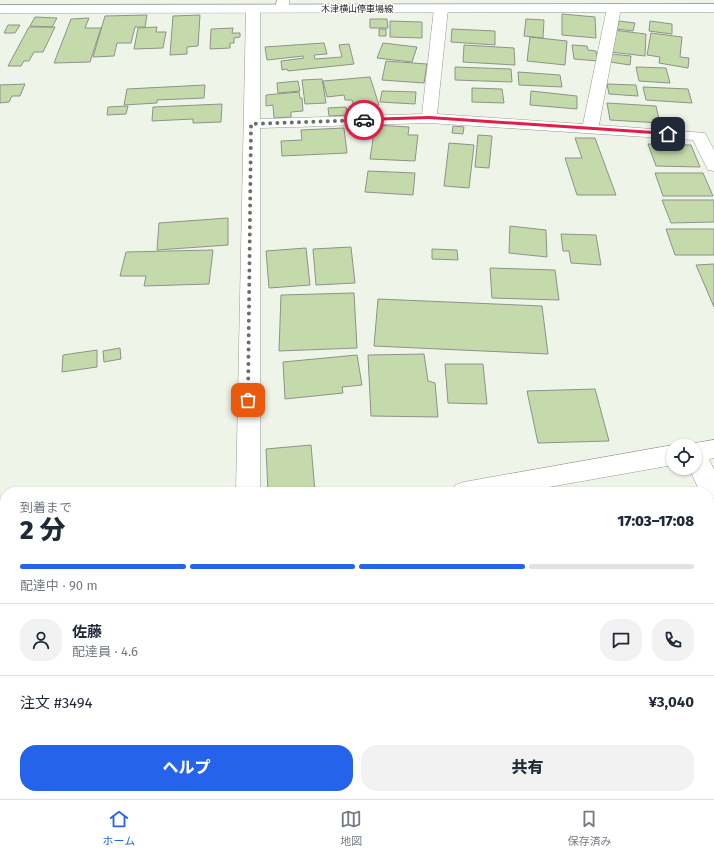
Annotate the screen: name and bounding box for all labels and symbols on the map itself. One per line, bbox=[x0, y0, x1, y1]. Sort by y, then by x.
street label: 木津横山停車場線 bbox=[321, 4, 394, 14]
courier bbox=[344, 100, 384, 140]
pin bbox=[651, 117, 685, 151]
pin bbox=[231, 383, 265, 417]

